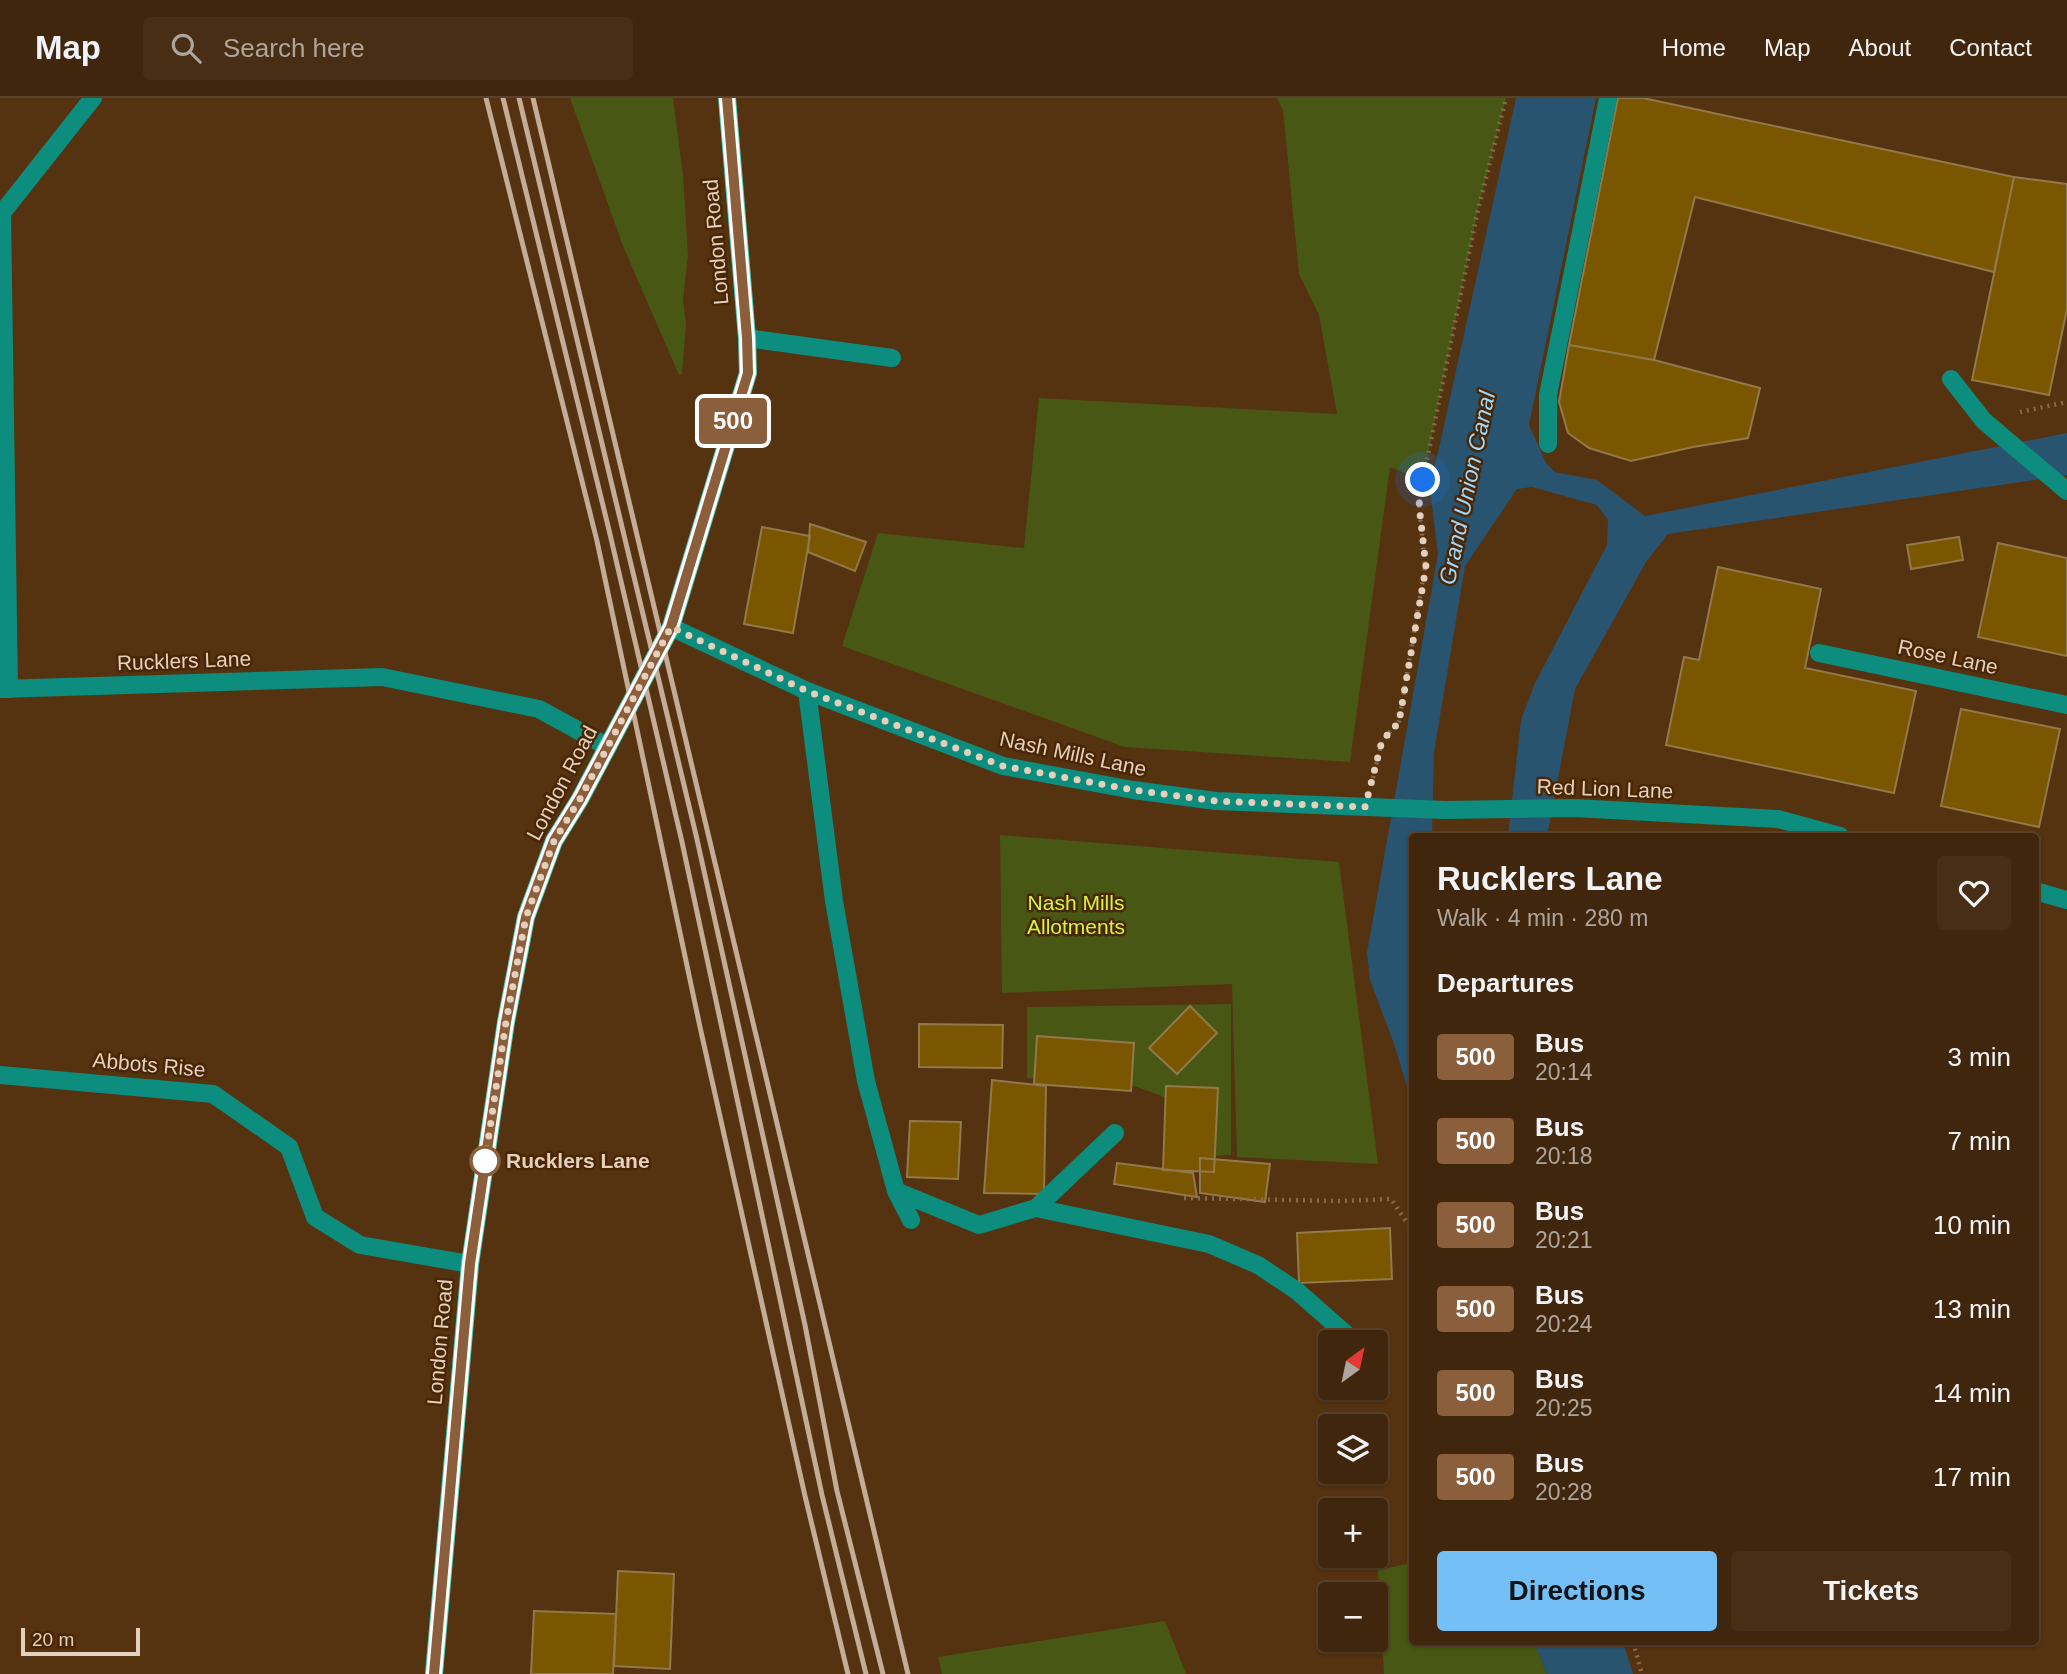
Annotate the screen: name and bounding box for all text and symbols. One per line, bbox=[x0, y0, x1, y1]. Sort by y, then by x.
search box bbox=[143, 17, 633, 80]
text: Map bbox=[35, 29, 101, 66]
icon: search bbox=[167, 29, 205, 67]
text: Search here bbox=[223, 33, 365, 63]
text: Home bbox=[1662, 34, 1726, 61]
text: Map bbox=[1764, 34, 1811, 61]
text: About bbox=[1849, 34, 1911, 61]
text: Contact bbox=[1949, 34, 2032, 61]
street label: London Road bbox=[699, 178, 732, 306]
water label: Grand Union Canal bbox=[1434, 388, 1500, 587]
line badge: 500 bbox=[693, 398, 773, 444]
text: 500 bbox=[713, 407, 753, 434]
your location bbox=[1405, 462, 1440, 497]
street label: Rose Lane bbox=[1896, 635, 2000, 678]
street label: Rucklers Lane bbox=[117, 647, 251, 674]
street label: London Road bbox=[522, 722, 601, 844]
street label: Nash Mills Lane bbox=[998, 727, 1149, 780]
street label: Red Lion Lane bbox=[1536, 775, 1674, 802]
button: heart bbox=[1937, 856, 2011, 930]
text: Rucklers Lane bbox=[1437, 860, 1663, 897]
park label: Nash Mills Allotments bbox=[1027, 891, 1125, 938]
text: Walk · 4 min · 280 m bbox=[1437, 905, 1648, 931]
text: Departures bbox=[1437, 968, 1574, 998]
text: Bus bbox=[1535, 1028, 1584, 1058]
text: 3 min bbox=[1947, 1042, 2011, 1072]
text: 500 bbox=[1455, 1043, 1496, 1070]
street label: Abbots Rise bbox=[92, 1048, 206, 1081]
text: 20:14 bbox=[1535, 1059, 1593, 1085]
text: Bus bbox=[1535, 1112, 1584, 1142]
text: 7 min bbox=[1947, 1126, 2011, 1156]
text: 500 bbox=[1455, 1127, 1496, 1154]
text: 20:18 bbox=[1535, 1143, 1593, 1169]
marker: Rucklers Lane bbox=[470, 1146, 500, 1176]
place label: Rucklers Lane bbox=[506, 1149, 650, 1172]
text: Bus bbox=[1535, 1196, 1584, 1226]
text: 10 min bbox=[1933, 1210, 2011, 1240]
text: 500 bbox=[1455, 1211, 1496, 1238]
text: 20:21 bbox=[1535, 1227, 1593, 1253]
street label: London Road bbox=[423, 1278, 456, 1406]
text: Bus bbox=[1535, 1280, 1584, 1310]
text: 13 min bbox=[1933, 1294, 2011, 1324]
text: 500 bbox=[1455, 1295, 1496, 1322]
text: 20:24 bbox=[1535, 1311, 1593, 1337]
north arrow bbox=[1318, 1330, 1388, 1400]
map controls bbox=[1318, 1330, 1388, 1652]
text: Bus bbox=[1535, 1364, 1584, 1394]
text: 14 min bbox=[1933, 1378, 2011, 1408]
text: 500 bbox=[1455, 1379, 1496, 1406]
text: 20:25 bbox=[1535, 1395, 1593, 1421]
button: layers bbox=[1318, 1414, 1388, 1484]
text: Bus bbox=[1535, 1448, 1584, 1478]
text: 17 min bbox=[1933, 1462, 2011, 1492]
text: 500 bbox=[1455, 1463, 1496, 1490]
text: 20:28 bbox=[1535, 1479, 1593, 1505]
button: + bbox=[1318, 1498, 1388, 1568]
button: Directions bbox=[1437, 1551, 1717, 1631]
button: Tickets bbox=[1731, 1551, 2011, 1631]
button: − bbox=[1318, 1582, 1388, 1652]
scale bar bbox=[21, 1625, 140, 1657]
text: 20 m bbox=[32, 1629, 74, 1650]

